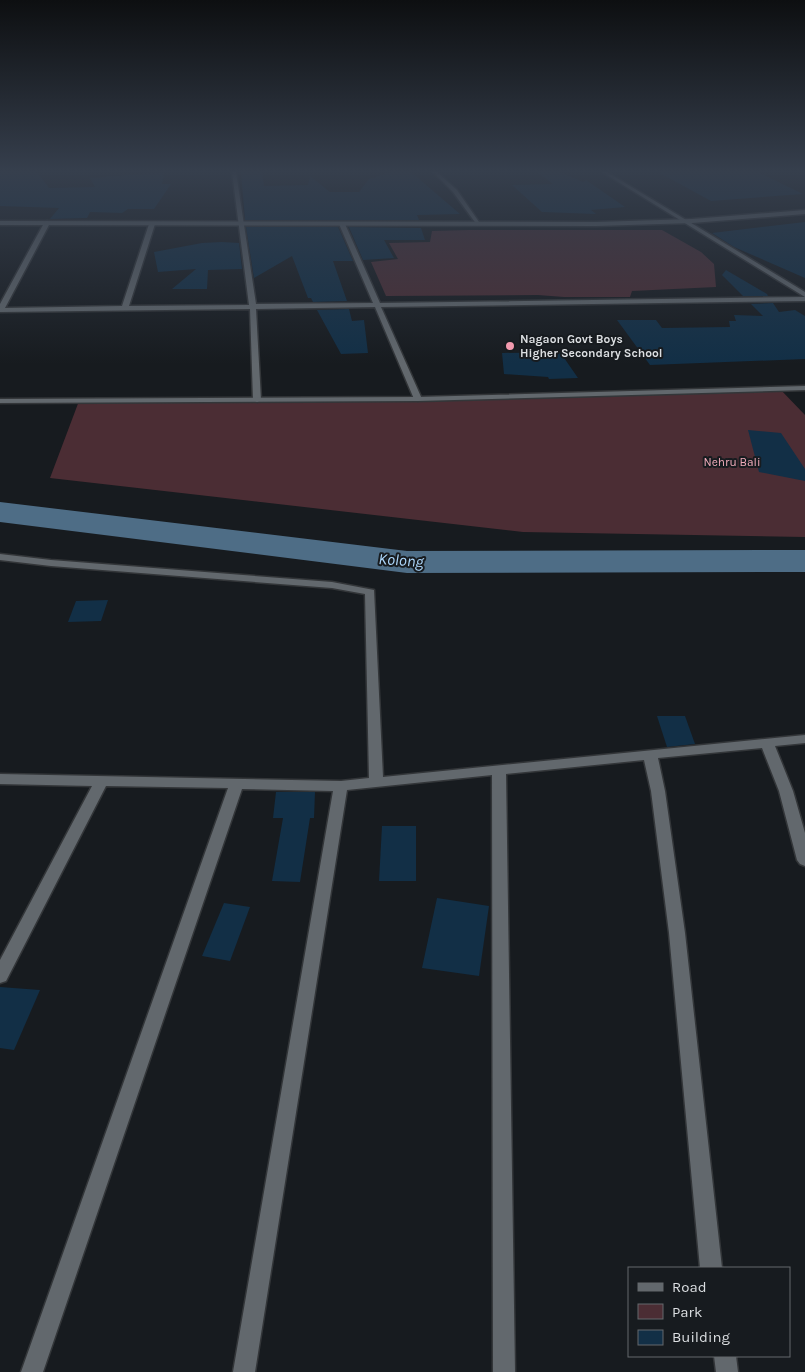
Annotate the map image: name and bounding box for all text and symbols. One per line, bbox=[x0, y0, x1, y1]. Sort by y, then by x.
place label: Nagaon Govt Boys Higher Secondary School bbox=[520, 332, 663, 360]
marker: Nagaon Govt Boys Higher Secondary School bbox=[504, 340, 516, 352]
park label: Nehru Bali bbox=[703, 455, 761, 469]
water label: Kolong bbox=[378, 549, 425, 571]
legend bbox=[628, 1267, 790, 1357]
text: Road bbox=[672, 1278, 707, 1296]
text: Park bbox=[672, 1303, 702, 1321]
text: Building bbox=[672, 1328, 730, 1346]

